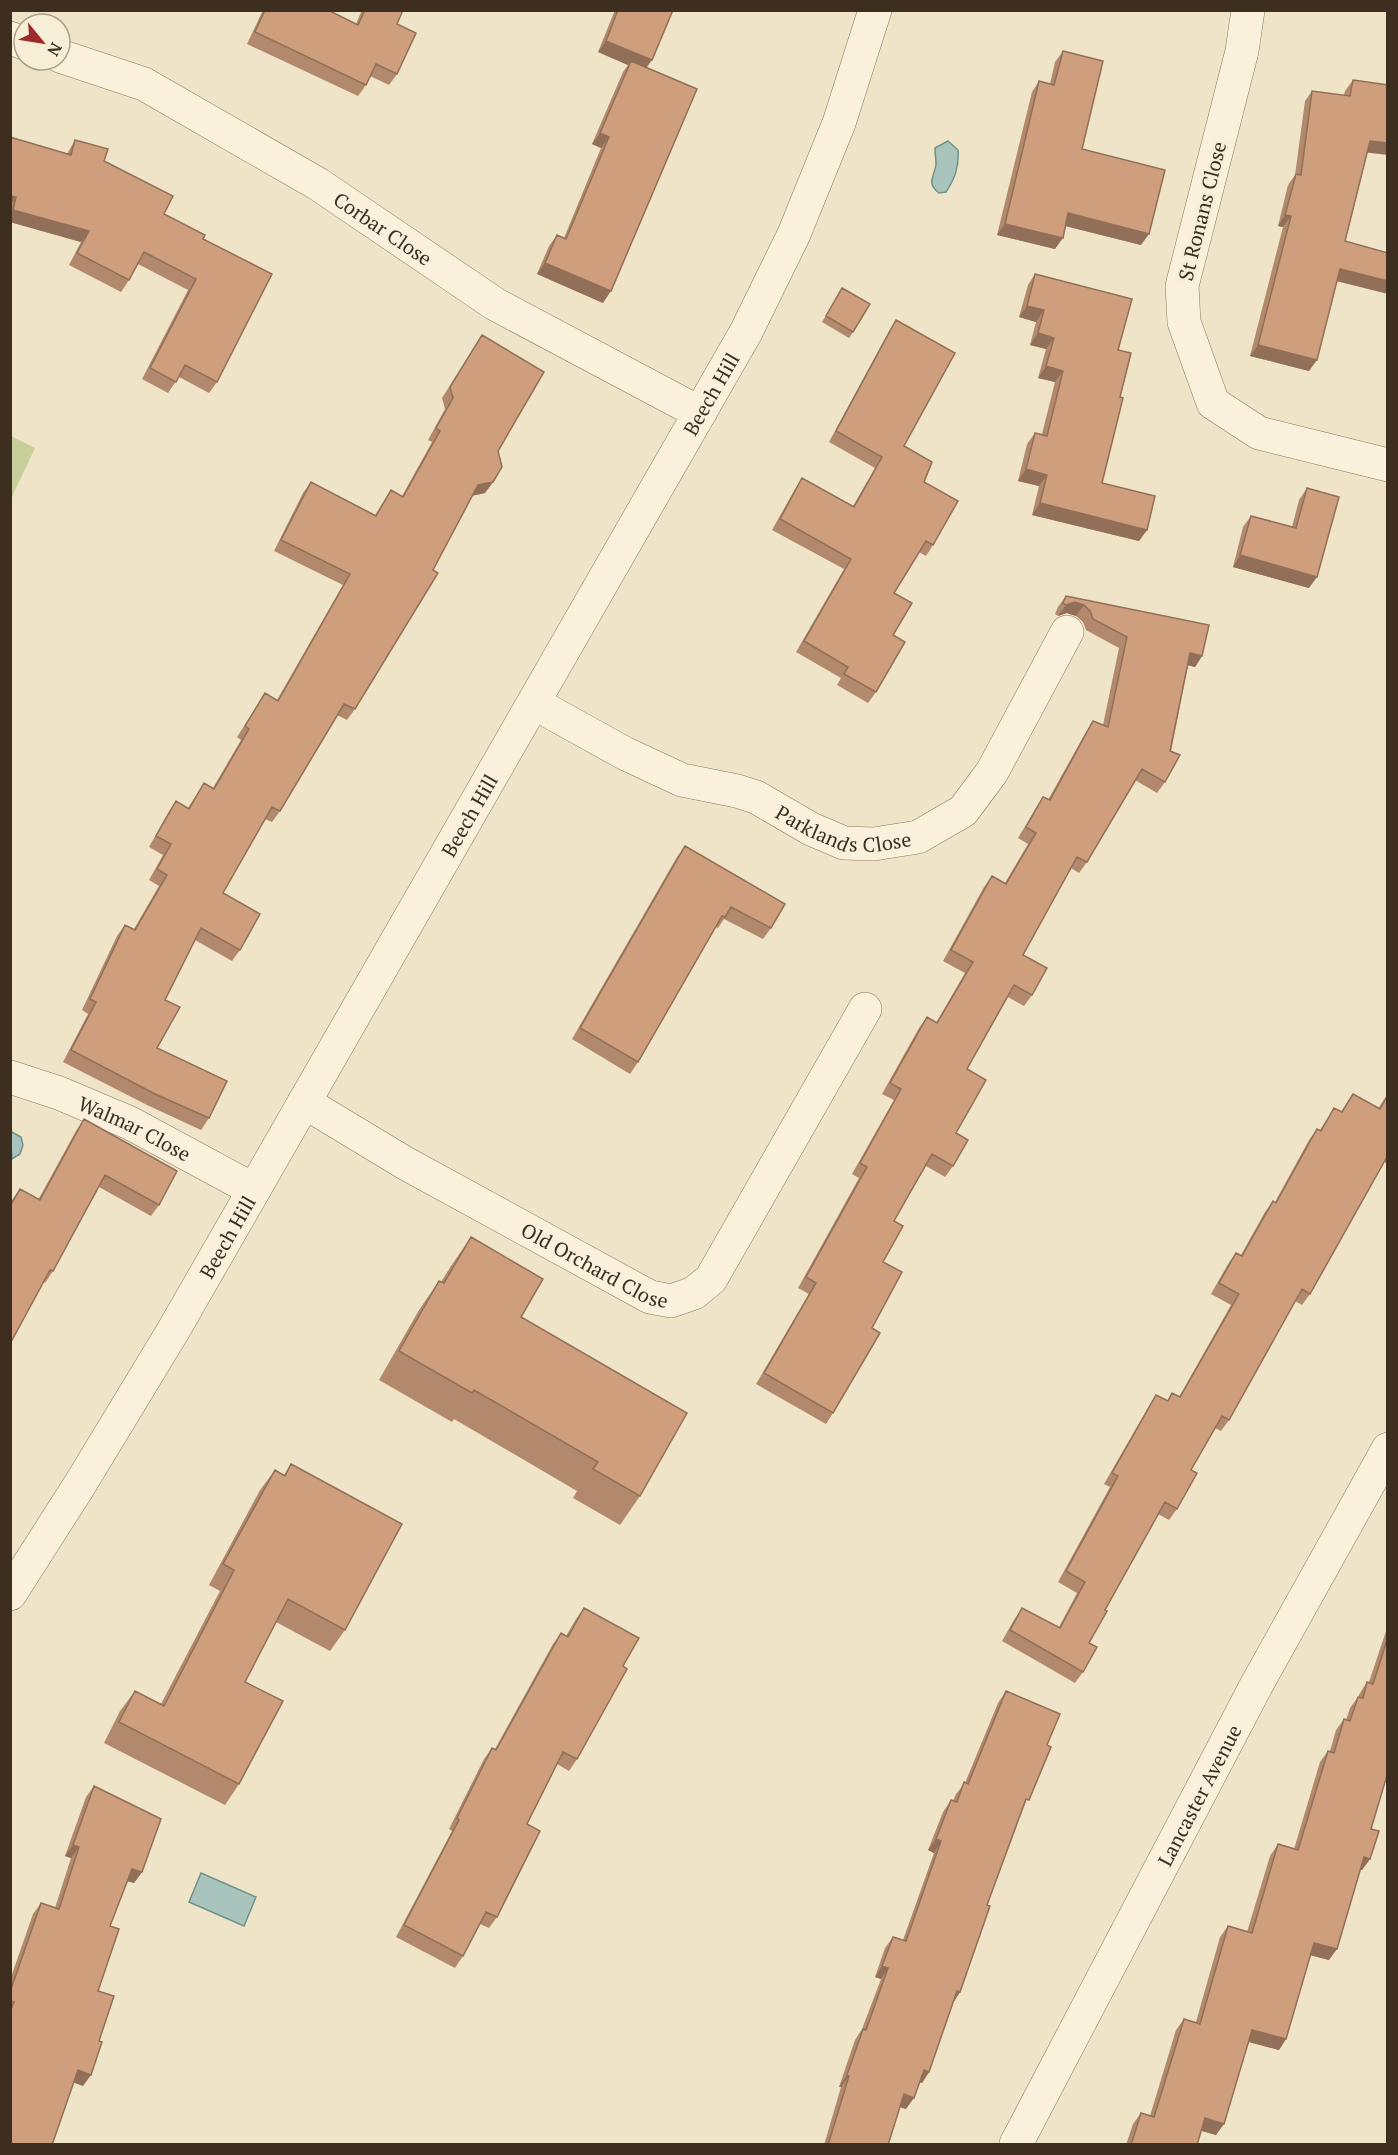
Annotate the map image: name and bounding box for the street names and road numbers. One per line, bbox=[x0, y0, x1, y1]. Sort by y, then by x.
street label: St Ronans Close bbox=[1172, 139, 1232, 283]
street label: Corbar Close bbox=[329, 185, 438, 271]
street label: Beech Hill bbox=[676, 347, 745, 440]
street label: Beech Hill bbox=[434, 769, 503, 861]
street label: Parklands Close bbox=[771, 798, 913, 858]
street label: Walmar Close bbox=[74, 1089, 196, 1167]
street label: Beech Hill bbox=[193, 1191, 261, 1283]
street label: Old Orchard Close bbox=[517, 1216, 670, 1314]
street label: Lancaster Avenue bbox=[1151, 1720, 1247, 1870]

